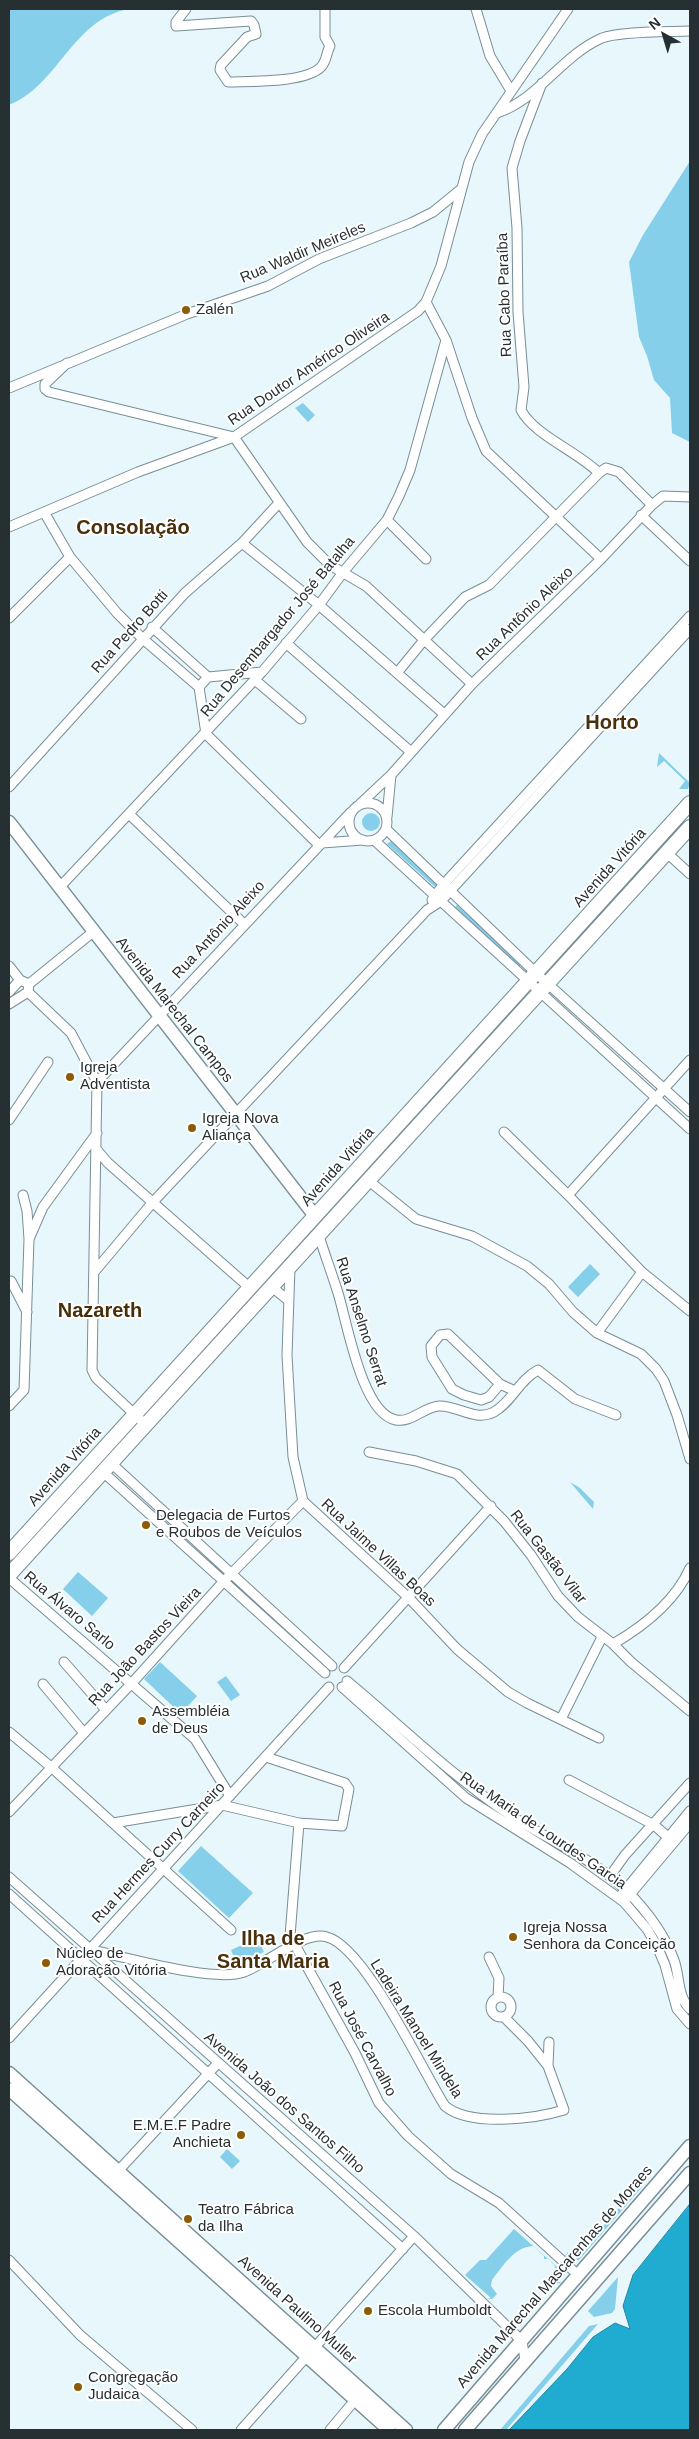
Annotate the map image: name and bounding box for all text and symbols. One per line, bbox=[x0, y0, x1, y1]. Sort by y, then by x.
north arrow bbox=[639, 10, 689, 60]
text: N bbox=[646, 14, 664, 33]
street label: Rua Waldir Meireles bbox=[238, 218, 368, 288]
street label: Rua Cabo Paraíba bbox=[494, 233, 516, 357]
place label: Zalén bbox=[196, 301, 234, 319]
marker: Zalén bbox=[180, 304, 192, 316]
street label: Rua Doutor Américo Oliveira bbox=[225, 308, 393, 430]
district label: Consolação bbox=[76, 516, 190, 540]
street label: Rua Desembargador José Batalha bbox=[197, 533, 359, 721]
street label: Rua Antônio Aleixo bbox=[473, 563, 577, 665]
street label: Rua Pedro Botti bbox=[88, 587, 172, 677]
district label: Horto bbox=[585, 711, 639, 735]
street label: Avenida Vitória bbox=[570, 825, 650, 911]
street label: Rua Antônio Aleixo bbox=[169, 877, 269, 983]
street label: Avenida Marechal Campos bbox=[112, 934, 236, 1086]
place label: Igreja Adventista bbox=[80, 1059, 150, 1094]
marker: Igreja Adventista bbox=[64, 1071, 76, 1083]
place label: Igreja Nova Aliança bbox=[202, 1110, 279, 1145]
marker: Igreja Nova Aliança bbox=[186, 1122, 198, 1134]
street label: Avenida Vitória bbox=[298, 1124, 378, 1210]
street label: Rua Anselmo Serrat bbox=[332, 1255, 390, 1389]
district label: Nazareth bbox=[58, 1299, 142, 1323]
street label: Avenida Vitória bbox=[25, 1424, 105, 1510]
street label: Rua Jaime Villas Boas bbox=[317, 1495, 439, 1611]
place label: Delegacia de Furtos e Roubos de Veículos bbox=[156, 1507, 302, 1542]
street label: Rua Gastão Vilar bbox=[506, 1507, 590, 1607]
marker: Delegacia de Furtos e Roubos de Veículos bbox=[140, 1519, 152, 1531]
street label: Rua Álvaro Sarlo bbox=[20, 1568, 118, 1654]
street label: Rua João Bastos Vieira bbox=[85, 1584, 205, 1710]
place label: Assembléia de Deus bbox=[152, 1703, 230, 1738]
marker: Assembléia de Deus bbox=[136, 1715, 148, 1727]
street label: Rua Maria de Lourdes Garcia bbox=[456, 1769, 630, 1893]
street label: Rua Hermes Curry Carneiro bbox=[89, 1779, 229, 1927]
place label: Igreja Nossa Senhora da Conceição bbox=[523, 1919, 676, 1954]
district label: Ilha de Santa Maria bbox=[217, 1927, 329, 1974]
marker: Igreja Nossa Senhora da Conceição bbox=[507, 1931, 519, 1943]
place label: Núcleo de Adoração Vitória bbox=[56, 1945, 167, 1980]
street label: Ladeira Manoel Mindela bbox=[366, 1956, 466, 2102]
marker: Núcleo de Adoração Vitória bbox=[40, 1957, 52, 1969]
street label: Rua José Carvalho bbox=[324, 1978, 400, 2100]
street label: Avenida João dos Santos Filho bbox=[200, 2028, 368, 2178]
place label: E.M.E.F Padre Anchieta bbox=[133, 2117, 231, 2152]
marker: E.M.E.F Padre Anchieta bbox=[235, 2129, 247, 2141]
street label: Avenida Marechal Mascarenhas de Moraes bbox=[453, 2162, 657, 2392]
place label: Teatro Fábrica da Ilha bbox=[198, 2201, 294, 2236]
marker: Teatro Fábrica da Ilha bbox=[182, 2213, 194, 2225]
street label: Avenida Paulino Muller bbox=[234, 2252, 360, 2368]
place label: Escola Humboldt bbox=[378, 2302, 491, 2320]
marker: Escola Humboldt bbox=[362, 2305, 374, 2317]
place label: Congregação Judaica bbox=[88, 2369, 178, 2404]
marker: Congregação Judaica bbox=[72, 2381, 84, 2393]

